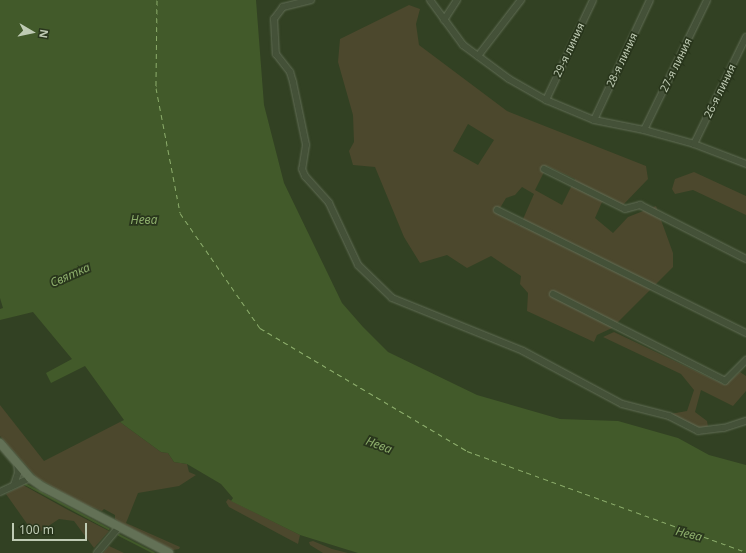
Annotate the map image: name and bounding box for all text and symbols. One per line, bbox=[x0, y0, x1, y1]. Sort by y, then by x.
north arrow bbox=[12, 12, 52, 52]
street label: 29-я линия bbox=[551, 21, 587, 79]
text: N bbox=[36, 28, 52, 40]
street label: 28-я линия bbox=[604, 31, 640, 89]
street label: 27-я линия bbox=[657, 36, 695, 94]
street label: 26-я линия bbox=[701, 62, 739, 120]
water label: Нева bbox=[131, 213, 157, 227]
water label: Святка bbox=[48, 260, 92, 290]
water label: Нева bbox=[364, 434, 394, 456]
scale bar bbox=[14, 515, 89, 541]
text: 100 m bbox=[19, 521, 54, 538]
water label: Нева bbox=[674, 524, 704, 544]

